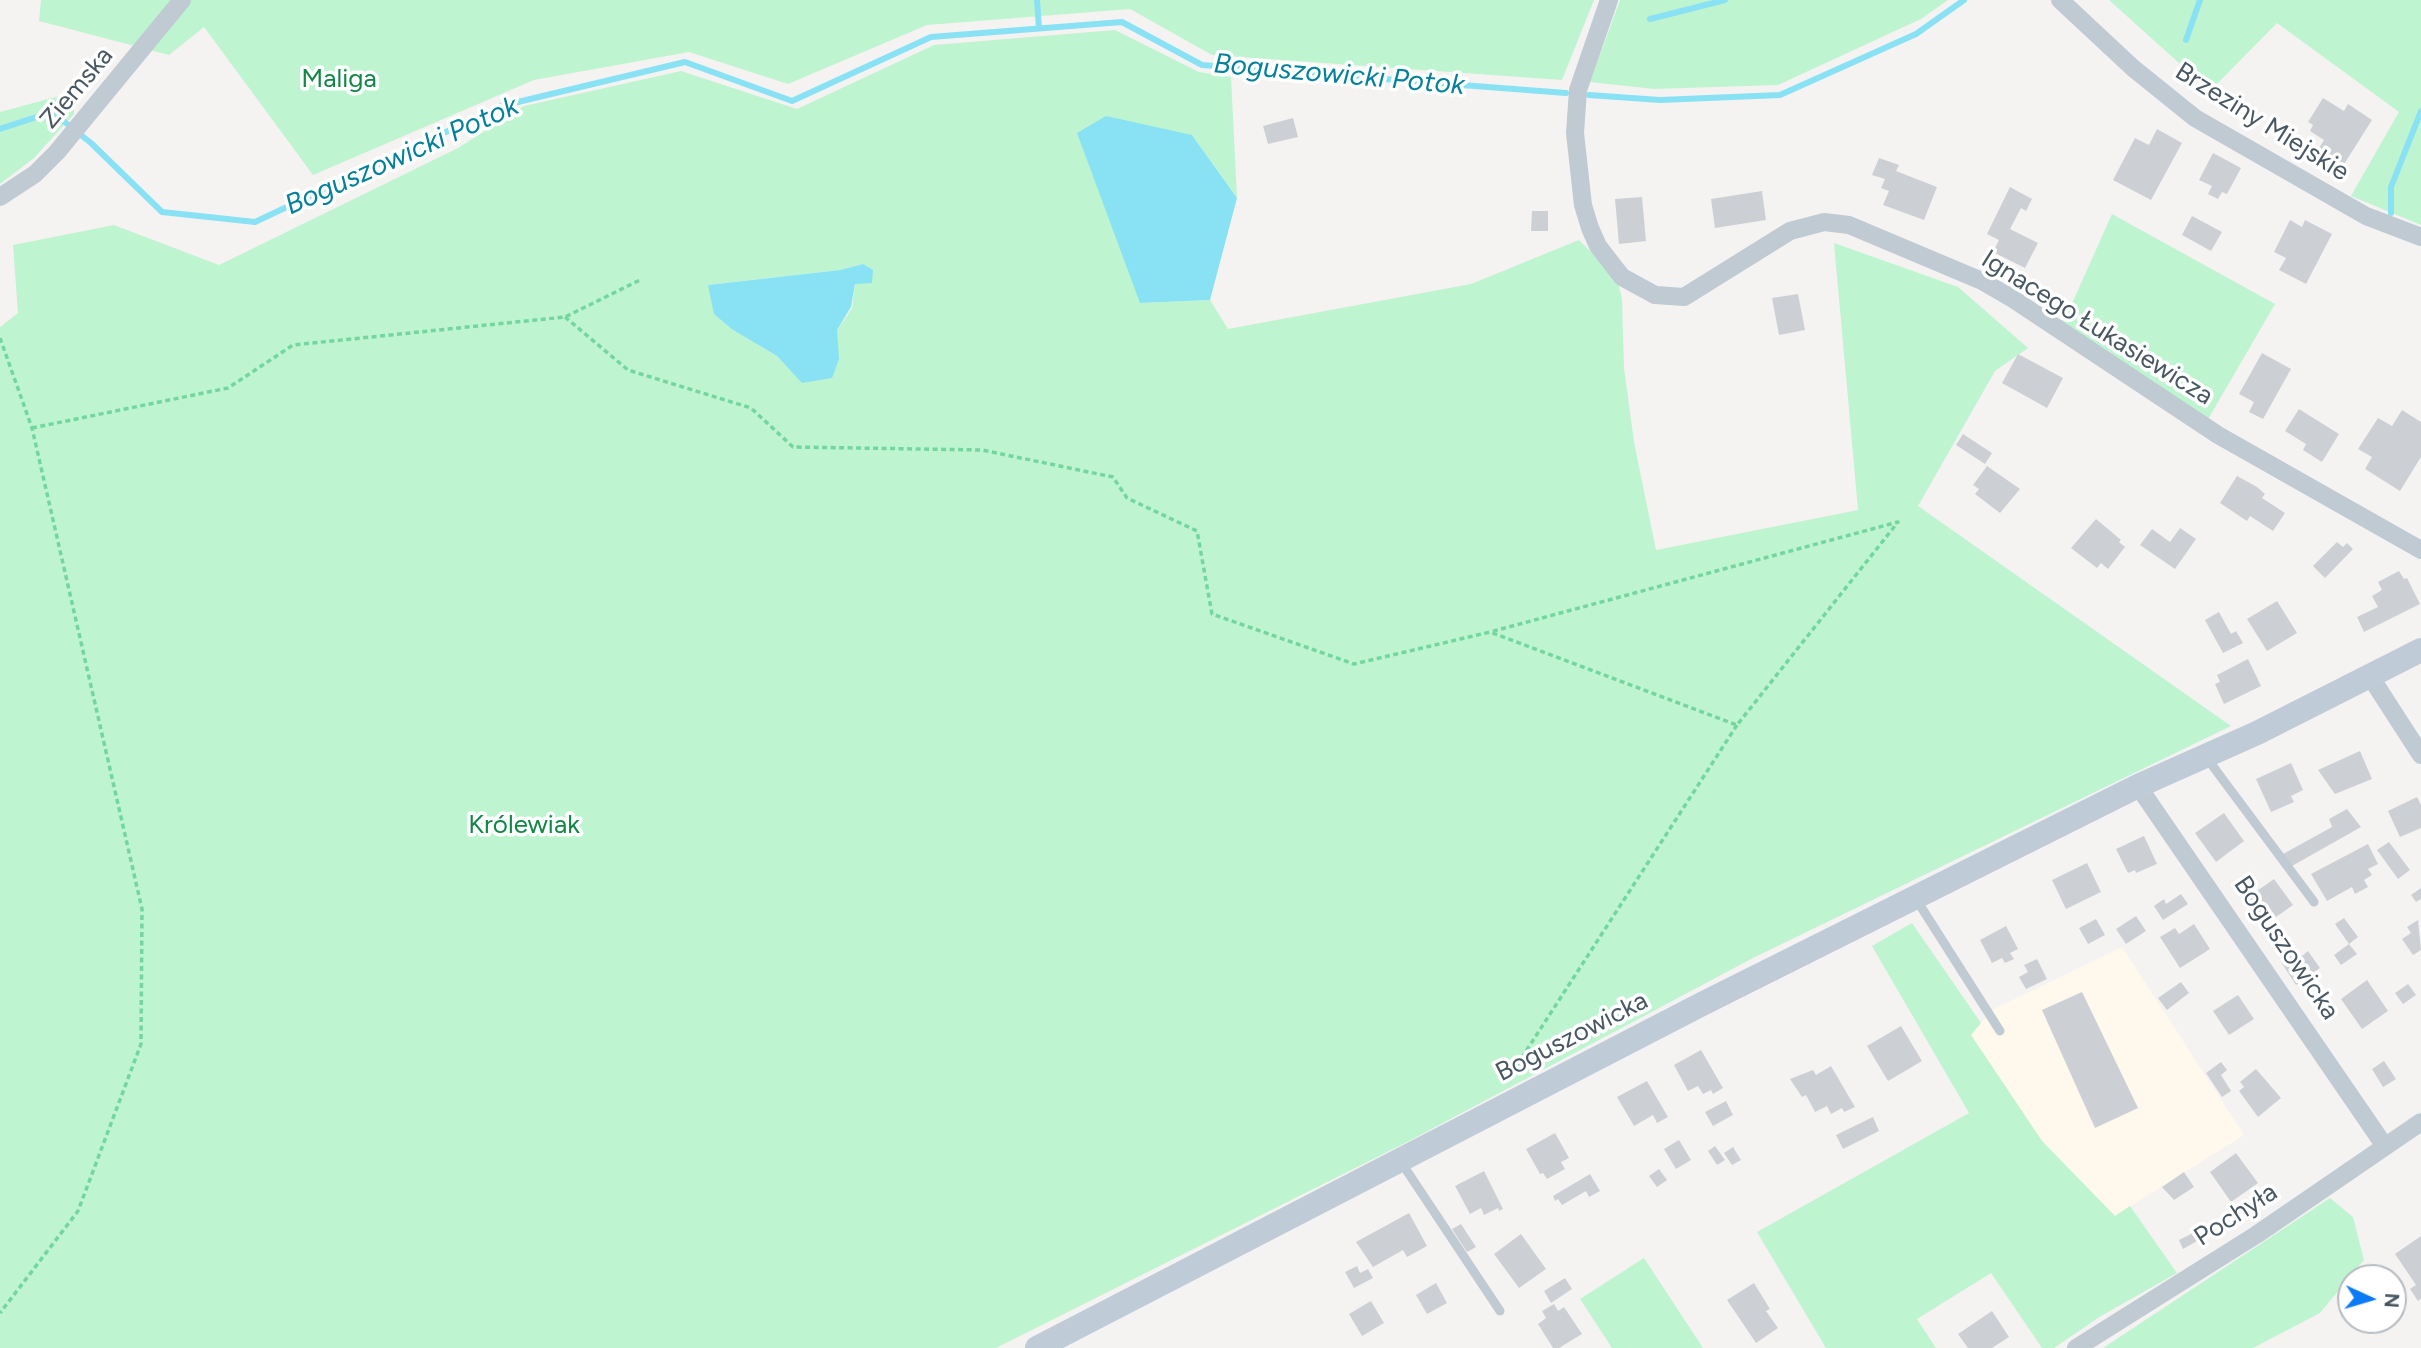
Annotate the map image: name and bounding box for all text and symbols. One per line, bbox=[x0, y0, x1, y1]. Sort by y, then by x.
street label: Ziemska bbox=[34, 41, 120, 135]
water label: Boguszowicki Potok bbox=[1212, 47, 1466, 103]
street label: Brzeziny Miejskie bbox=[2169, 56, 2355, 188]
park label: Maliga bbox=[301, 63, 377, 95]
water label: Boguszowicki Potok bbox=[280, 89, 524, 223]
street label: Ignacego Łukasiewicza bbox=[1975, 244, 2219, 412]
park label: Królewiak bbox=[468, 809, 580, 841]
street label: Boguszowicka bbox=[2227, 870, 2345, 1026]
street label: Boguszowicka bbox=[1491, 985, 1653, 1089]
street label: Pochyła bbox=[2189, 1177, 2283, 1253]
north arrow bbox=[2337, 1264, 2407, 1334]
text: N bbox=[2379, 1292, 2403, 1308]

